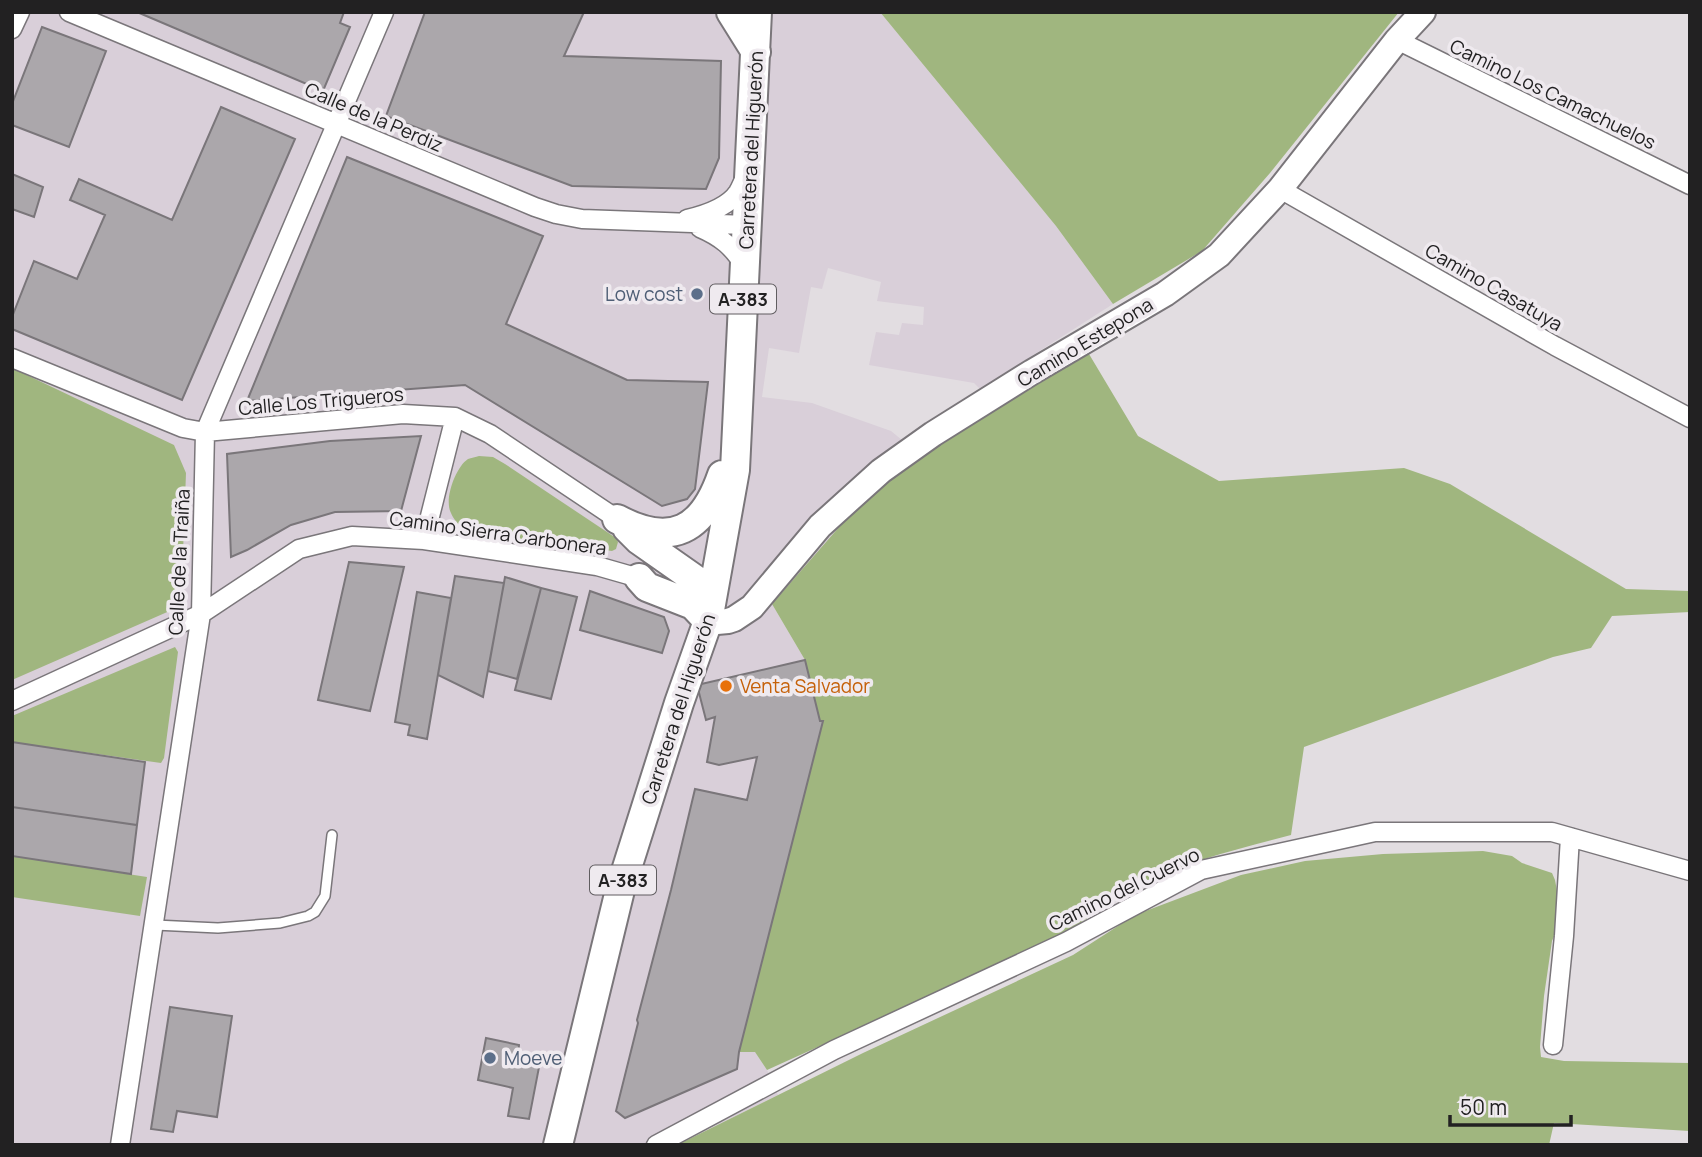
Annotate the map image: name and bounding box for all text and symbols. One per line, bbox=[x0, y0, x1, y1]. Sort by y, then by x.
street label: Camino Los Camachuelos bbox=[1446, 33, 1660, 155]
street label: Carretera del Higuerón bbox=[733, 50, 769, 250]
street label: Calle de la Perdiz bbox=[301, 76, 447, 158]
street label: Camino Casatuya bbox=[1420, 237, 1568, 337]
place label: Low cost bbox=[605, 281, 683, 307]
road number: A-383 bbox=[710, 284, 776, 314]
marker: Low cost bbox=[689, 286, 705, 302]
street label: Camino Estepona bbox=[1012, 291, 1158, 393]
street label: Calle Los Trigueros bbox=[237, 381, 405, 421]
street label: Calle de la Traiña bbox=[162, 488, 196, 636]
street label: Camino Sierra Carbonera bbox=[388, 505, 608, 561]
street label: Carretera del Higuerón bbox=[635, 610, 721, 808]
place label: Venta Salvador bbox=[740, 673, 870, 699]
marker: Venta Salvador bbox=[718, 678, 734, 694]
street label: Camino del Cuervo bbox=[1044, 841, 1204, 937]
road number: A-383 bbox=[590, 866, 656, 894]
place label: Moeve bbox=[504, 1045, 562, 1071]
marker: Moeve bbox=[482, 1050, 498, 1066]
scale bar bbox=[1450, 1084, 1571, 1128]
text: 50 m bbox=[1460, 1093, 1507, 1121]

